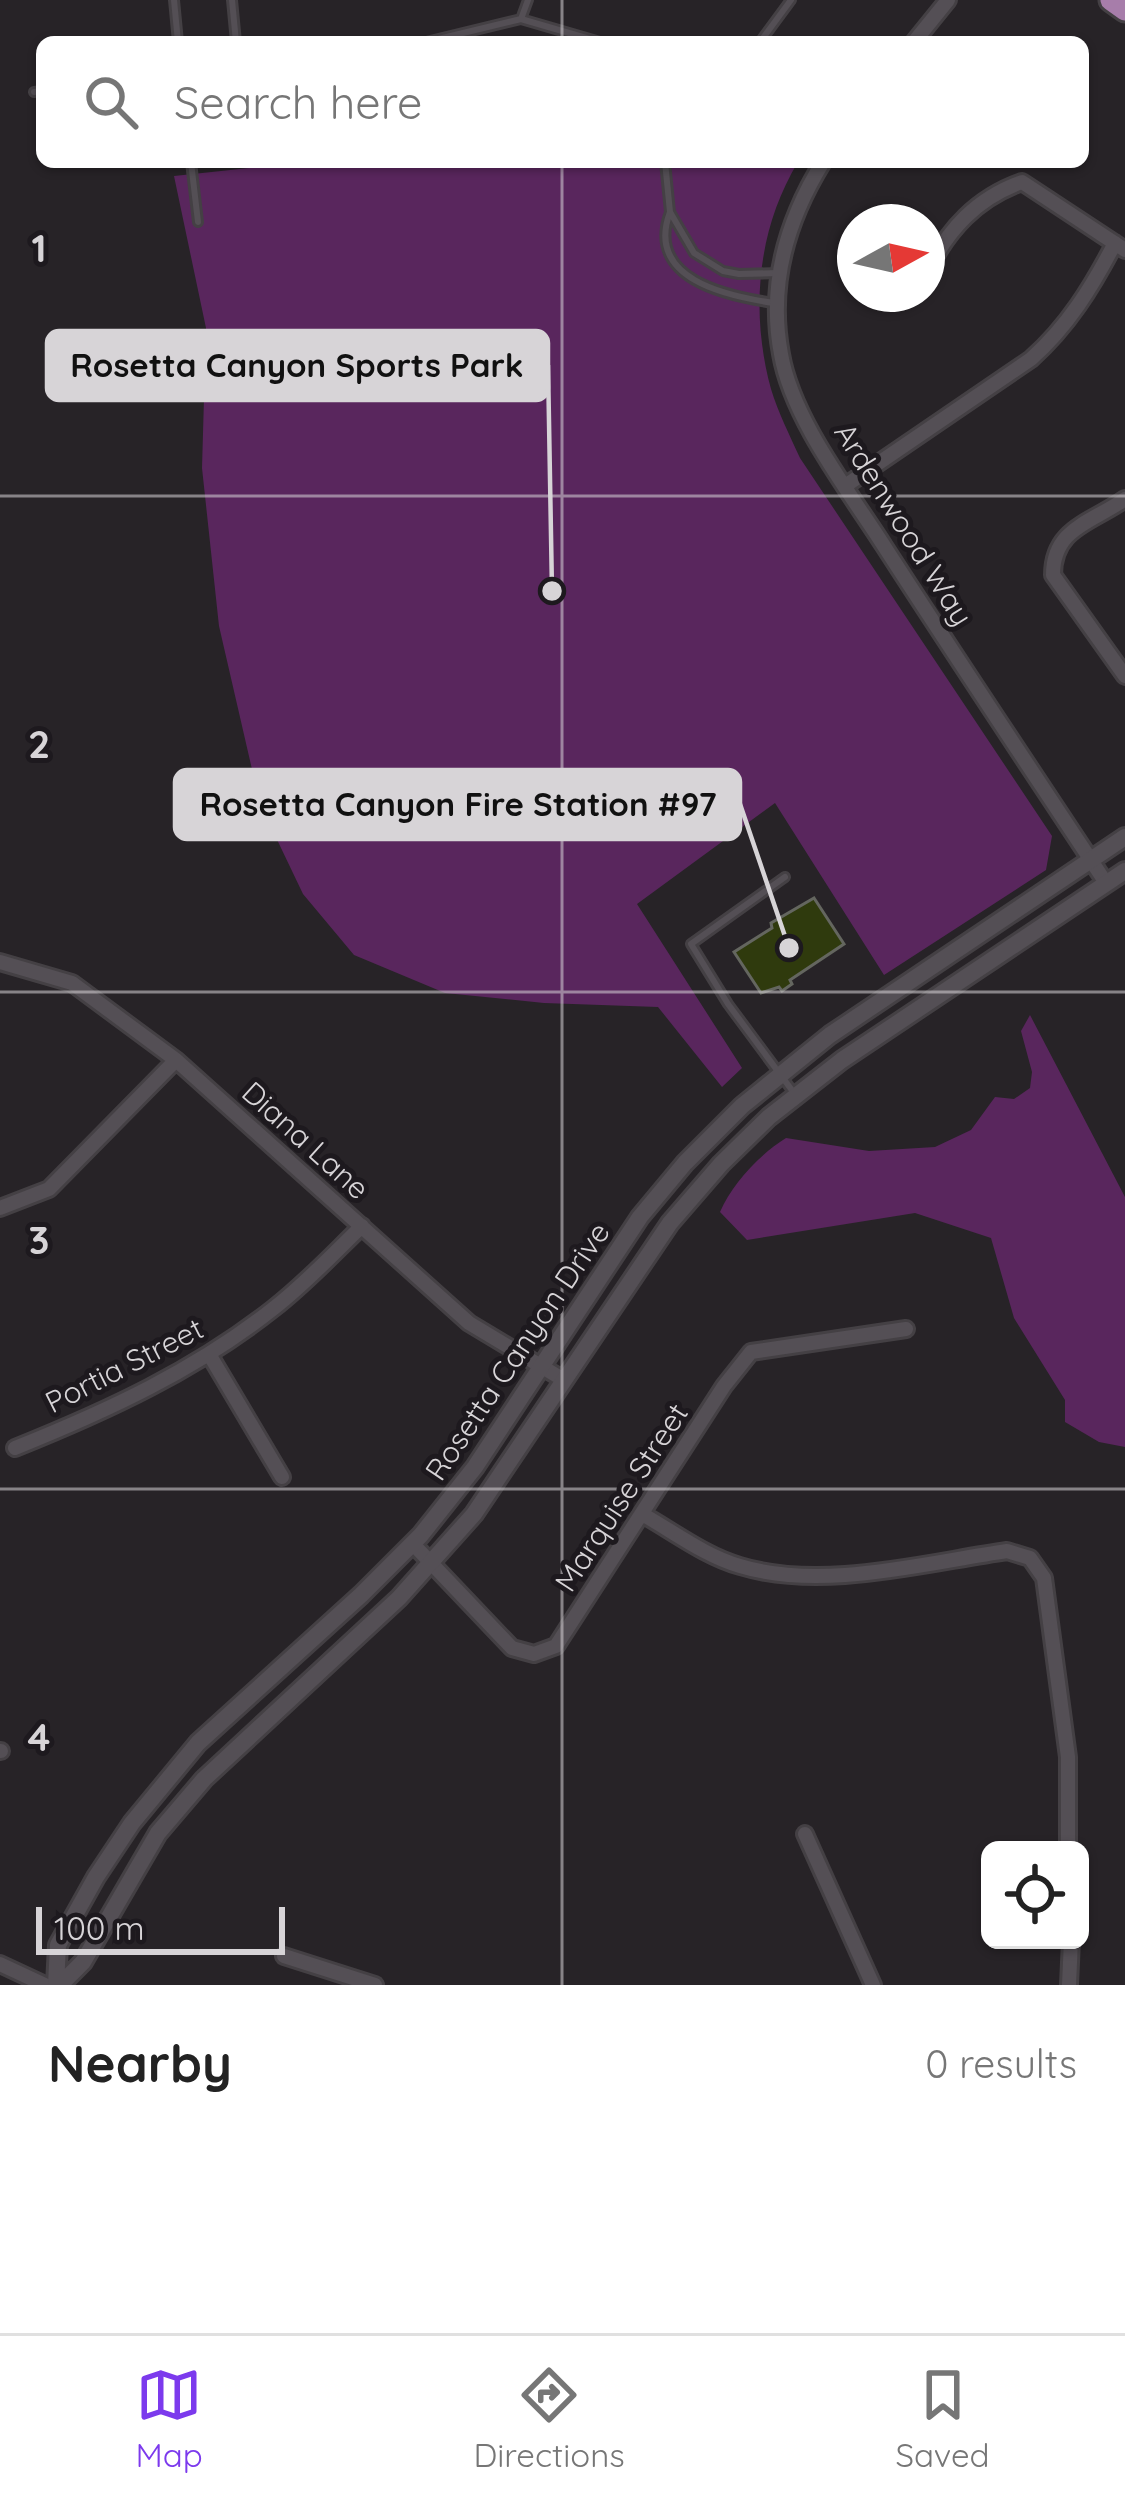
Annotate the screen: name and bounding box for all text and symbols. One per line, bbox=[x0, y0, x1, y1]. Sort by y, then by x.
search box bbox=[36, 36, 1089, 168]
icon: search bbox=[78, 69, 144, 135]
text: Search here bbox=[174, 74, 422, 130]
north arrow bbox=[837, 204, 945, 312]
text: 1 bbox=[31, 223, 47, 272]
callout: Rosetta Canyon Sports Park bbox=[47, 331, 548, 400]
text: Rosetta Canyon Sports Park bbox=[70, 344, 524, 385]
street label: Ardenwood Way bbox=[826, 416, 982, 632]
text: 2 bbox=[28, 719, 50, 768]
callout: Rosetta Canyon Fire Station #97 bbox=[175, 770, 740, 839]
text: Rosetta Canyon Fire Station #97 bbox=[199, 783, 717, 824]
street label: Diana Lane bbox=[234, 1073, 378, 1207]
text: 3 bbox=[29, 1215, 49, 1264]
street label: Rosetta Canyon Drive bbox=[416, 1215, 618, 1487]
street label: Portia Street bbox=[39, 1309, 209, 1421]
street label: Marquise Street bbox=[546, 1396, 696, 1598]
text: 4 bbox=[28, 1712, 50, 1761]
map controls bbox=[981, 1841, 1089, 1949]
button: locate bbox=[981, 1841, 1089, 1949]
scale bar bbox=[36, 1901, 285, 1954]
text: 100 m bbox=[54, 1907, 145, 1948]
text: Nearby bbox=[48, 2031, 232, 2095]
text: 0 results bbox=[925, 2039, 1077, 2088]
tab: Map bbox=[135, 2362, 203, 2475]
tab: Directions bbox=[473, 2362, 625, 2475]
tab: Saved bbox=[896, 2362, 990, 2475]

